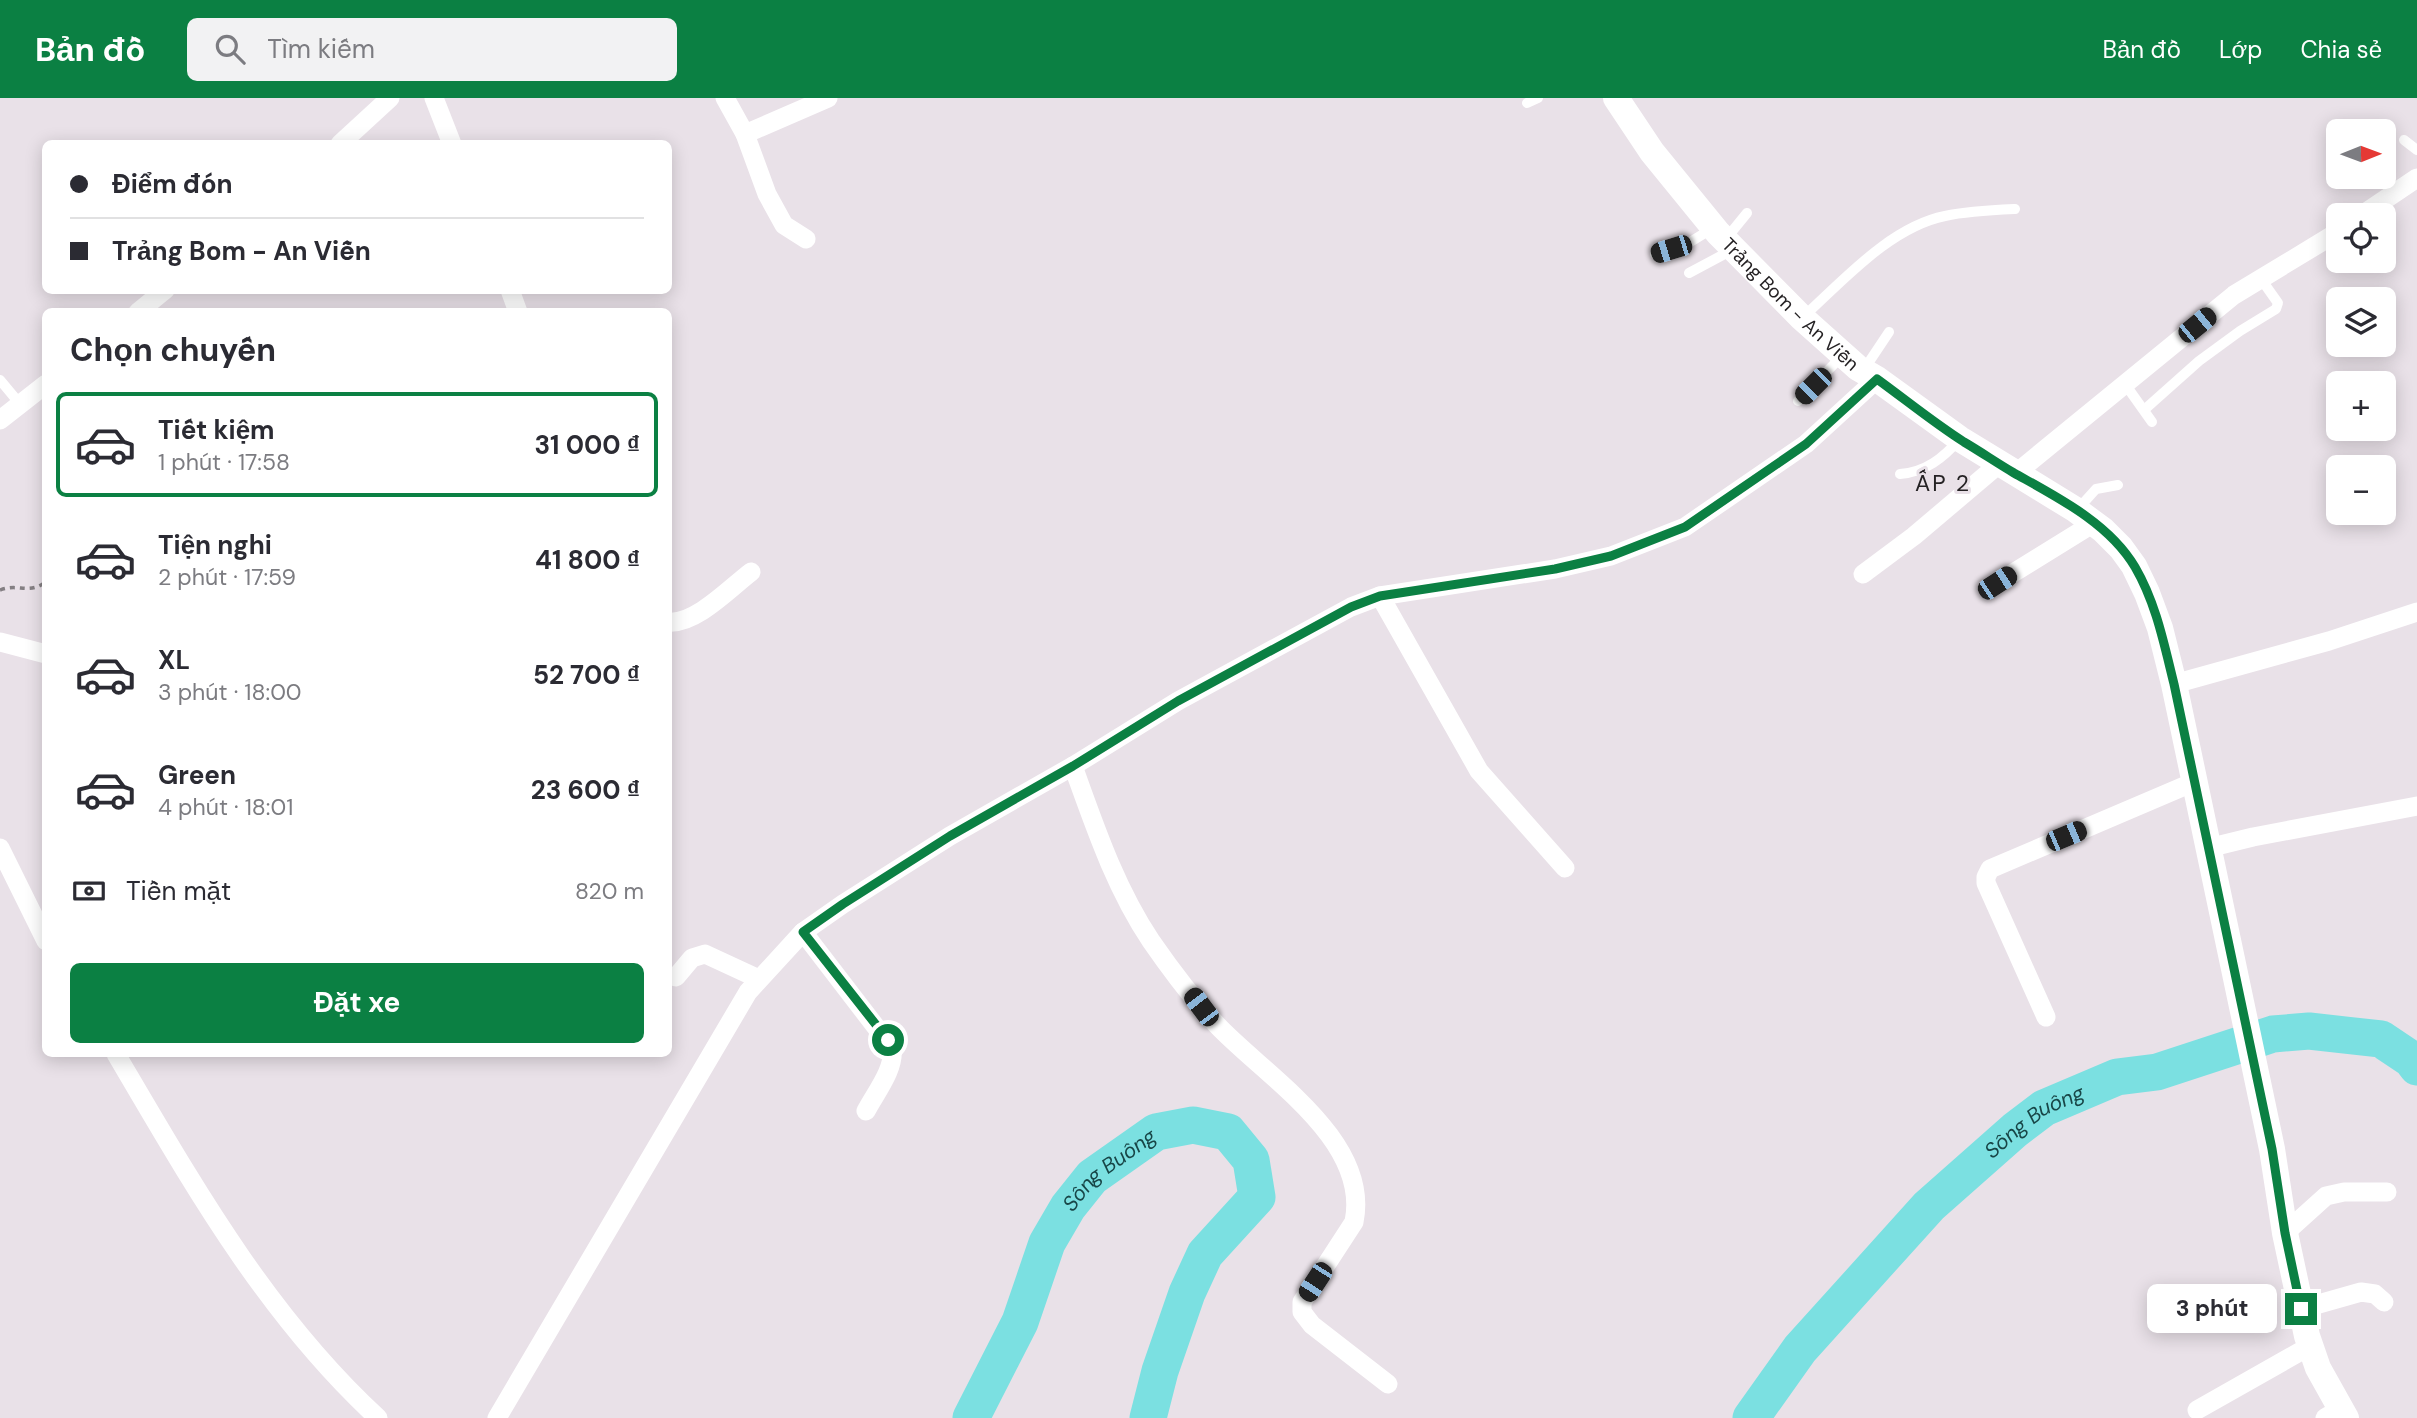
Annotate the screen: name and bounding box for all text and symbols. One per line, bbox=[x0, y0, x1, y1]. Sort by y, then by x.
search box bbox=[187, 18, 677, 81]
text: Bản đồ bbox=[35, 28, 145, 71]
icon: search bbox=[211, 30, 249, 68]
text: Tìm kiếm bbox=[267, 32, 375, 66]
text: Bản đồ bbox=[2103, 34, 2181, 65]
text: Lớp bbox=[2219, 34, 2262, 65]
text: Chia sẻ bbox=[2300, 34, 2382, 65]
north arrow bbox=[2326, 119, 2396, 189]
map controls bbox=[2326, 119, 2396, 525]
text: Điểm đón bbox=[112, 167, 233, 201]
button: locate bbox=[2326, 203, 2396, 273]
street label: Trảng Bom - An Viễn bbox=[1717, 232, 1865, 376]
car bbox=[1648, 233, 1695, 265]
text: Trảng Bom - An Viễn bbox=[112, 234, 371, 268]
button: layers bbox=[2326, 287, 2396, 357]
car bbox=[2175, 304, 2220, 346]
text: Chọn chuyến bbox=[70, 329, 276, 371]
car bbox=[1791, 364, 1836, 408]
button: + bbox=[2326, 371, 2396, 441]
icon: car bbox=[74, 413, 137, 476]
text: Tiết kiệm bbox=[158, 413, 275, 447]
text: 31 000 ₫ bbox=[535, 428, 640, 462]
text: 1 phút · 17:58 bbox=[158, 447, 290, 477]
button: − bbox=[2326, 455, 2396, 525]
district label: ẤP 2 bbox=[1915, 468, 1971, 498]
icon: car bbox=[74, 528, 137, 591]
text: Tiện nghi bbox=[158, 528, 272, 562]
text: 41 800 ₫ bbox=[535, 543, 640, 577]
text: 2 phút · 17:59 bbox=[158, 562, 296, 592]
car bbox=[1974, 563, 2021, 603]
icon: car bbox=[74, 643, 137, 706]
text: XL bbox=[158, 643, 190, 677]
text: 52 700 ₫ bbox=[533, 658, 640, 692]
text: 3 phút · 18:00 bbox=[158, 677, 302, 707]
icon: car bbox=[74, 758, 137, 821]
text: Green bbox=[158, 758, 236, 792]
text: 23 600 ₫ bbox=[531, 773, 640, 807]
text: 4 phút · 18:01 bbox=[158, 792, 293, 822]
car bbox=[2043, 818, 2090, 854]
icon: cash bbox=[70, 872, 108, 910]
text: Tiền mặt bbox=[126, 874, 231, 908]
text: 820 m bbox=[575, 876, 644, 906]
button: Đặt xe bbox=[70, 963, 644, 1043]
car bbox=[1180, 984, 1223, 1030]
route start bbox=[872, 1024, 904, 1056]
water label: Sông Buông bbox=[1978, 1078, 2089, 1165]
water label: Sông Buông bbox=[1056, 1122, 1162, 1217]
car bbox=[1295, 1259, 1336, 1305]
callout: 3 phút bbox=[2147, 1284, 2276, 1334]
text: 3 phút bbox=[2176, 1293, 2248, 1323]
route end bbox=[2285, 1293, 2317, 1325]

